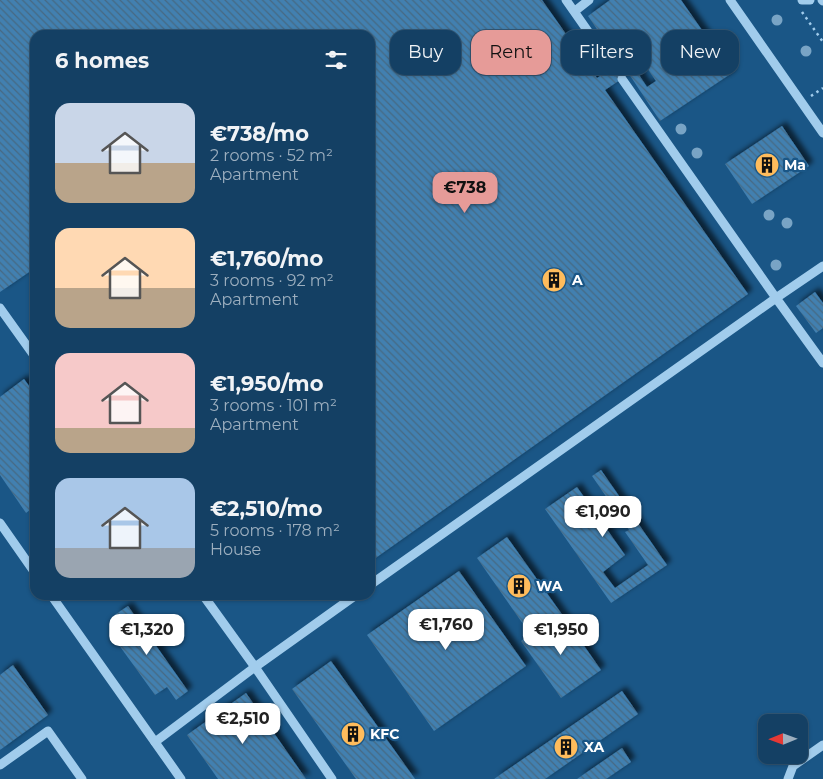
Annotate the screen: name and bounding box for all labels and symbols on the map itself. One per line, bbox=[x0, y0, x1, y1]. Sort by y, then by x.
building icon: Ma bbox=[754, 152, 780, 178]
place label: Ma bbox=[784, 156, 806, 174]
pin: €738 bbox=[435, 172, 495, 214]
building icon: A bbox=[541, 267, 567, 293]
place label: A bbox=[571, 271, 583, 289]
pin: €1,090 bbox=[562, 496, 644, 538]
building icon: WA bbox=[506, 573, 532, 599]
place label: WA bbox=[536, 577, 563, 595]
pin: €1,760 bbox=[405, 608, 487, 651]
pin: €1,320 bbox=[106, 614, 188, 656]
pin: €1,950 bbox=[520, 614, 602, 656]
pin: €2,510 bbox=[202, 702, 284, 745]
north arrow bbox=[758, 714, 808, 764]
building icon: KFC bbox=[340, 721, 366, 747]
place label: KFC bbox=[370, 725, 399, 743]
building icon: XA bbox=[553, 734, 579, 760]
place label: XA bbox=[584, 738, 604, 756]

